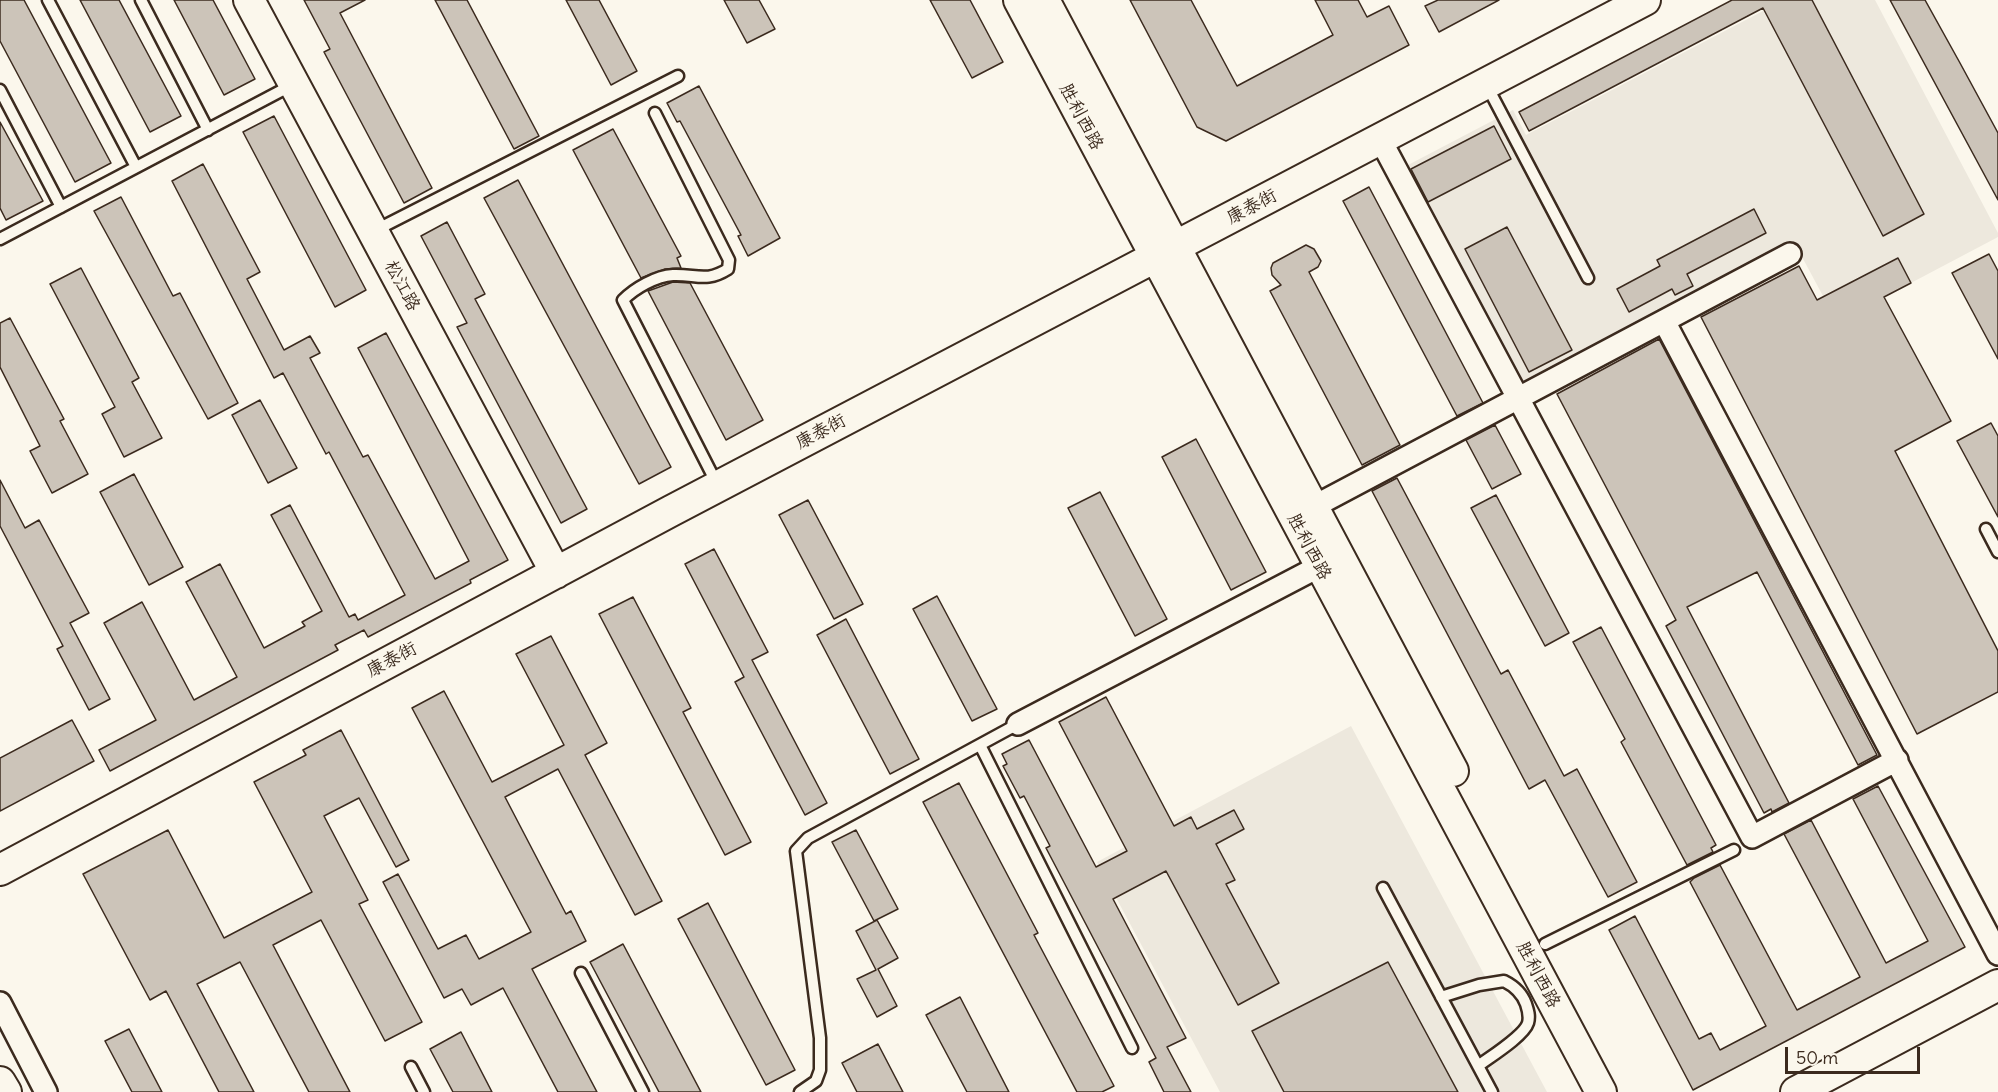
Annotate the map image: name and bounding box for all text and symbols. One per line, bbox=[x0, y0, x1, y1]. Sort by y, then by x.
street label: 胜利西路 bbox=[1055, 80, 1107, 154]
street label: 康泰街 bbox=[1223, 185, 1281, 229]
street label: 松江路 bbox=[380, 257, 424, 315]
street label: 康泰街 bbox=[792, 410, 850, 454]
street label: 胜利西路 bbox=[1283, 510, 1335, 584]
street label: 康泰街 bbox=[363, 638, 421, 682]
street label: 胜利西路 bbox=[1512, 938, 1564, 1012]
scale bar bbox=[1788, 1035, 1923, 1073]
text: 50 m bbox=[1796, 1046, 1838, 1069]

